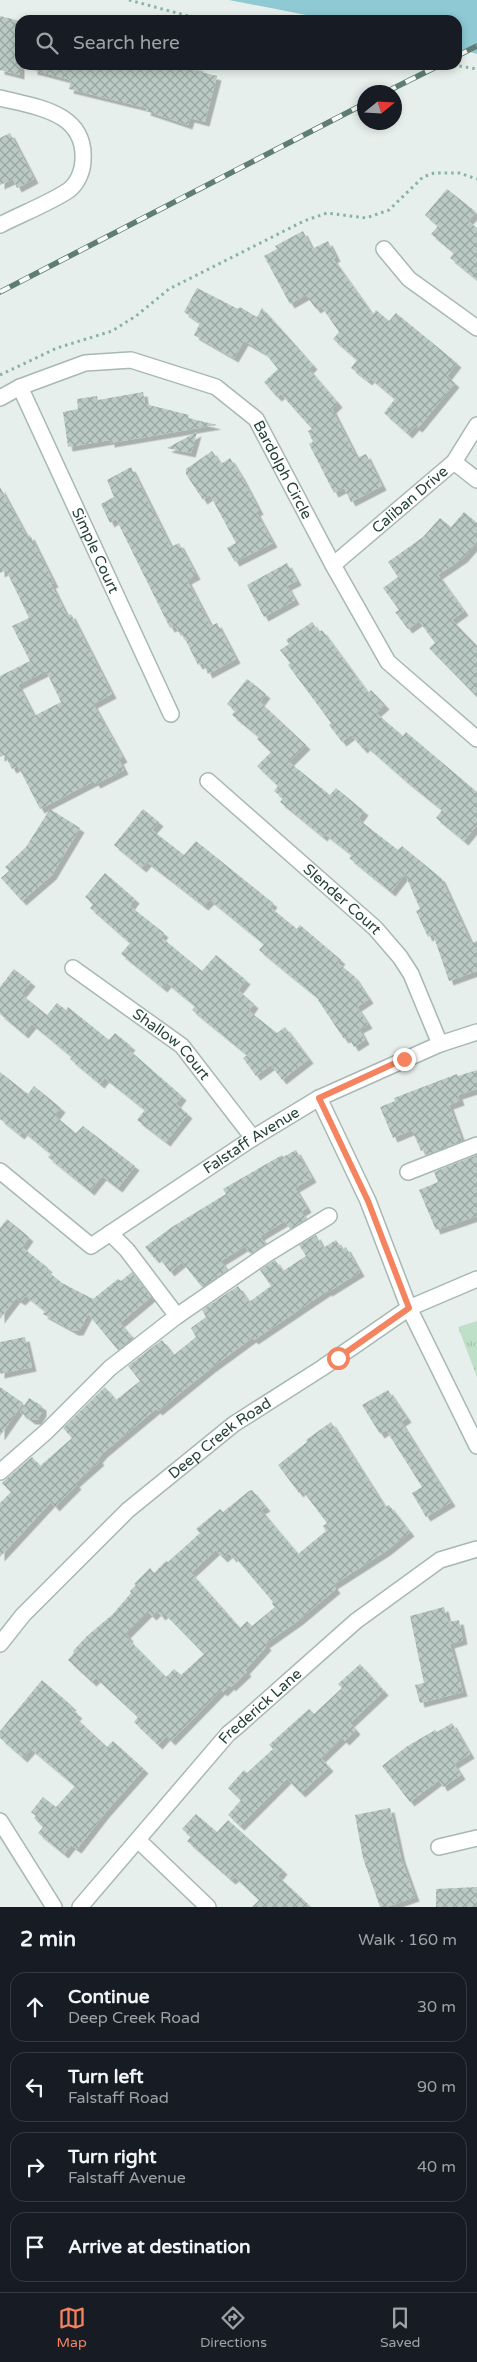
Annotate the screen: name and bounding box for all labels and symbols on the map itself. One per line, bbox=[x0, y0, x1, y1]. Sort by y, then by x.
north arrow bbox=[357, 85, 402, 130]
street label: Bardolph Circle bbox=[249, 417, 316, 522]
street label: Caliban Drive bbox=[368, 462, 452, 537]
street label: Simple Court bbox=[68, 505, 123, 596]
street label: Slender Court bbox=[300, 860, 386, 938]
street label: Shallow Court bbox=[129, 1005, 214, 1084]
route end bbox=[393, 1048, 416, 1071]
street label: Falstaff Avenue bbox=[200, 1103, 303, 1178]
route start bbox=[327, 1347, 350, 1370]
street label: Deep Creek Road bbox=[165, 1394, 274, 1483]
street label: Frederick Lane bbox=[215, 1665, 305, 1748]

